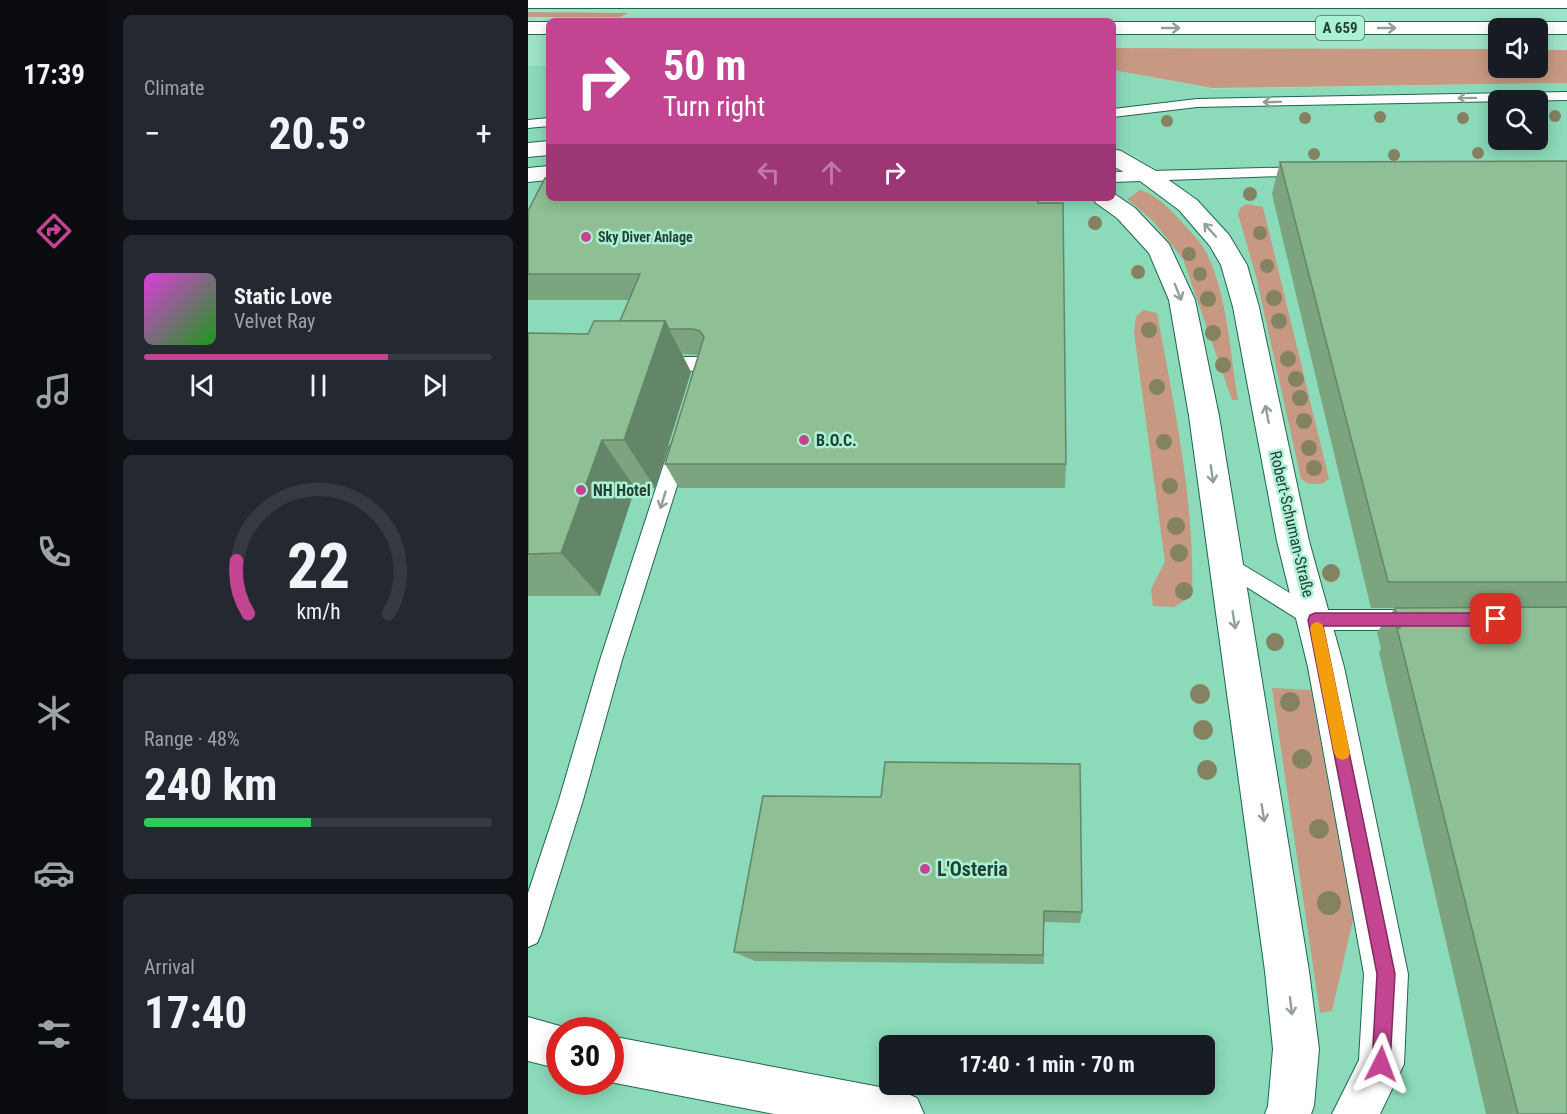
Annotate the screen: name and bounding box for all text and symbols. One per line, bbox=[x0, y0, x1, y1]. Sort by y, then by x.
road number: A 659 bbox=[1316, 16, 1364, 40]
map controls bbox=[1488, 18, 1548, 150]
button: sound bbox=[1488, 18, 1548, 78]
one-way arrow bbox=[1161, 22, 1181, 34]
one-way arrow bbox=[1377, 22, 1397, 34]
text: 50 m bbox=[663, 41, 746, 90]
icon: right bbox=[564, 42, 642, 120]
text: 17:39 bbox=[23, 59, 85, 91]
text: Climate bbox=[144, 76, 204, 100]
button: search bbox=[1488, 90, 1548, 150]
text: Turn right bbox=[663, 91, 765, 123]
one-way arrow bbox=[1457, 92, 1477, 104]
one-way arrow bbox=[1262, 96, 1282, 107]
text: 20.5° bbox=[269, 107, 367, 160]
text: − bbox=[144, 114, 161, 153]
text: + bbox=[476, 114, 492, 153]
icon: left bbox=[752, 156, 785, 189]
icon: ahead bbox=[815, 156, 848, 189]
icon: right bbox=[878, 156, 911, 189]
icon: directions bbox=[33, 210, 75, 252]
one-way arrow bbox=[1203, 223, 1217, 238]
place label: Sky Diver Anlage bbox=[598, 229, 693, 245]
marker: Sky Diver Anlage bbox=[579, 230, 593, 244]
one-way arrow bbox=[1173, 282, 1184, 301]
text: Static Love bbox=[234, 284, 332, 309]
text: Velvet Ray bbox=[234, 309, 315, 333]
icon: previous bbox=[186, 369, 219, 402]
icon: pause bbox=[302, 369, 335, 402]
icon: next bbox=[418, 369, 451, 402]
icon: music bbox=[33, 370, 75, 412]
one-way arrow bbox=[1261, 404, 1272, 424]
place label: B.O.C. bbox=[816, 431, 857, 450]
marker: B.O.C. bbox=[797, 433, 811, 447]
street label: Robert-Schuman-Straße bbox=[1266, 449, 1318, 599]
one-way arrow bbox=[1207, 464, 1218, 483]
place label: NH Hotel bbox=[593, 481, 651, 500]
marker: NH Hotel bbox=[574, 483, 588, 497]
one-way arrow bbox=[657, 491, 668, 510]
text: 22 bbox=[286, 530, 350, 603]
icon: phone bbox=[33, 531, 75, 573]
pin bbox=[1470, 593, 1521, 644]
text: km/h bbox=[296, 599, 340, 624]
icon: arrive bbox=[1479, 602, 1512, 635]
one-way arrow bbox=[1228, 610, 1239, 630]
icon: climate bbox=[33, 692, 75, 734]
text: Range · 48% bbox=[144, 727, 240, 751]
text: 240 km bbox=[144, 758, 277, 811]
one-way arrow bbox=[1258, 803, 1269, 823]
icon: car bbox=[33, 852, 75, 894]
place label: L'Osteria bbox=[937, 857, 1008, 881]
marker: L'Osteria bbox=[918, 862, 932, 876]
text: Arrival bbox=[144, 955, 195, 979]
text: 17:40 bbox=[144, 986, 247, 1039]
one-way arrow bbox=[1286, 996, 1297, 1016]
icon: filters bbox=[33, 1013, 75, 1055]
speed limit sign: 30 bbox=[546, 1017, 624, 1095]
position arrow bbox=[1349, 1032, 1413, 1096]
text: 17:40 · 1 min · 70 m bbox=[959, 1052, 1135, 1077]

